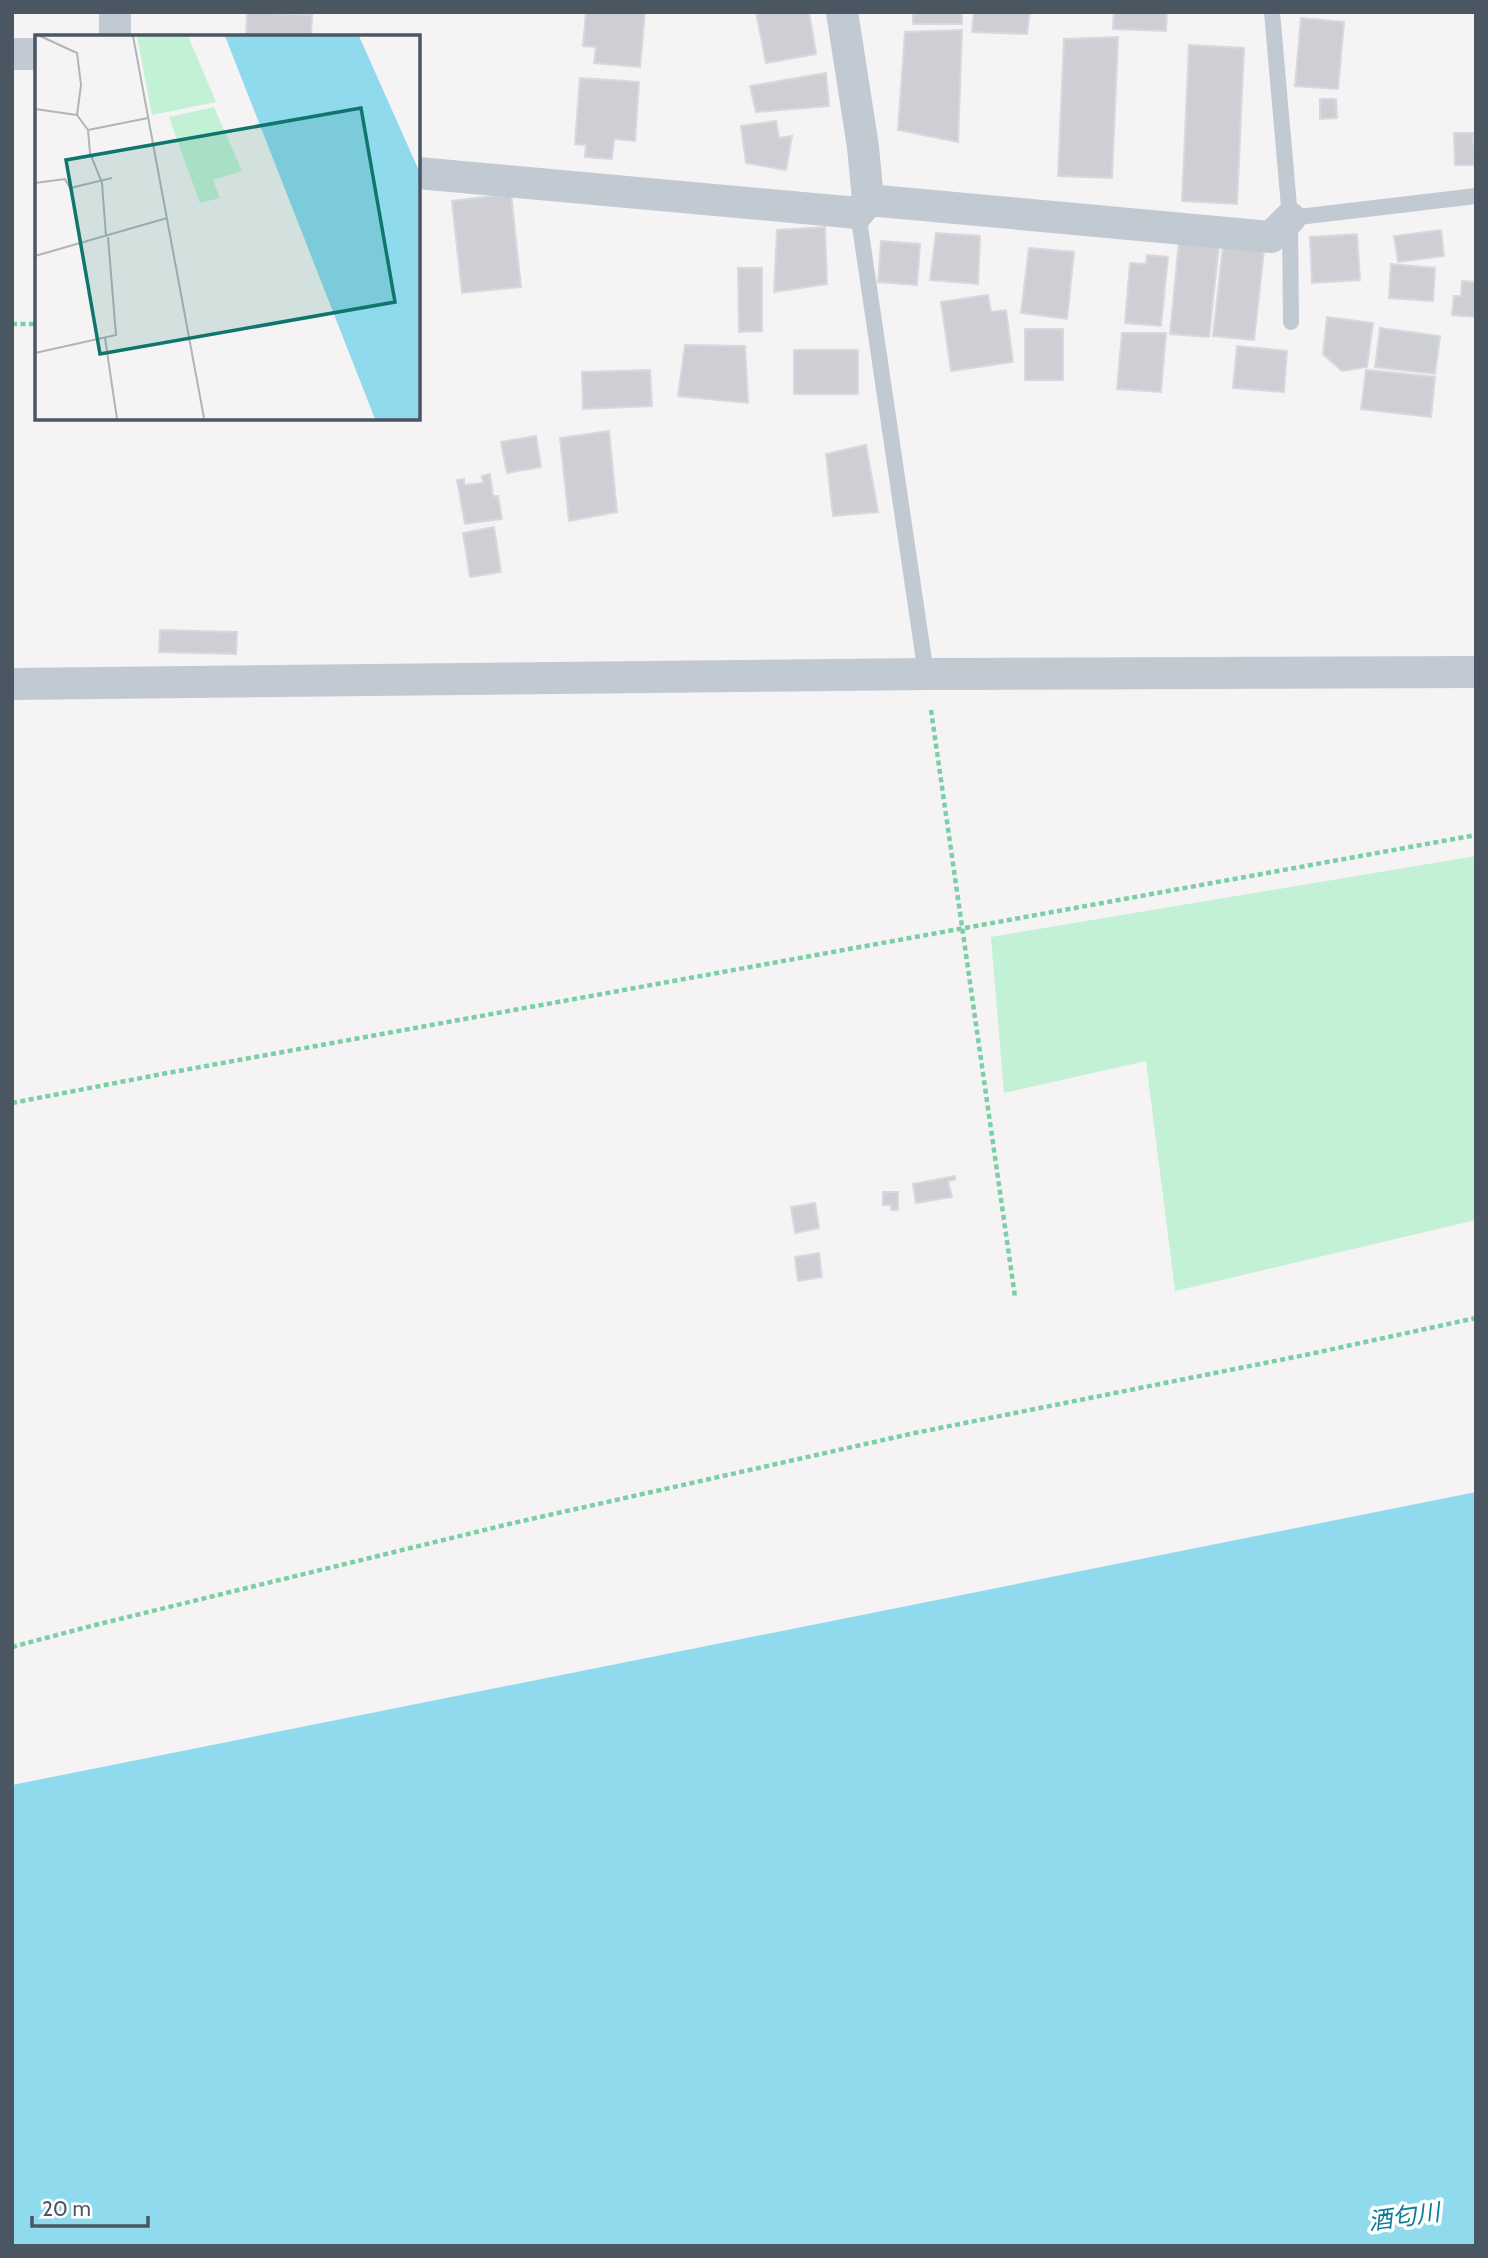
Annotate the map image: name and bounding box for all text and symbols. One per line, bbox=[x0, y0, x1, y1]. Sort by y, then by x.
inset map bbox=[35, 35, 420, 420]
scale bar bbox=[32, 2184, 147, 2228]
text: 20 m bbox=[42, 2196, 91, 2221]
water label: 酒匂川 bbox=[1366, 2197, 1445, 2236]

